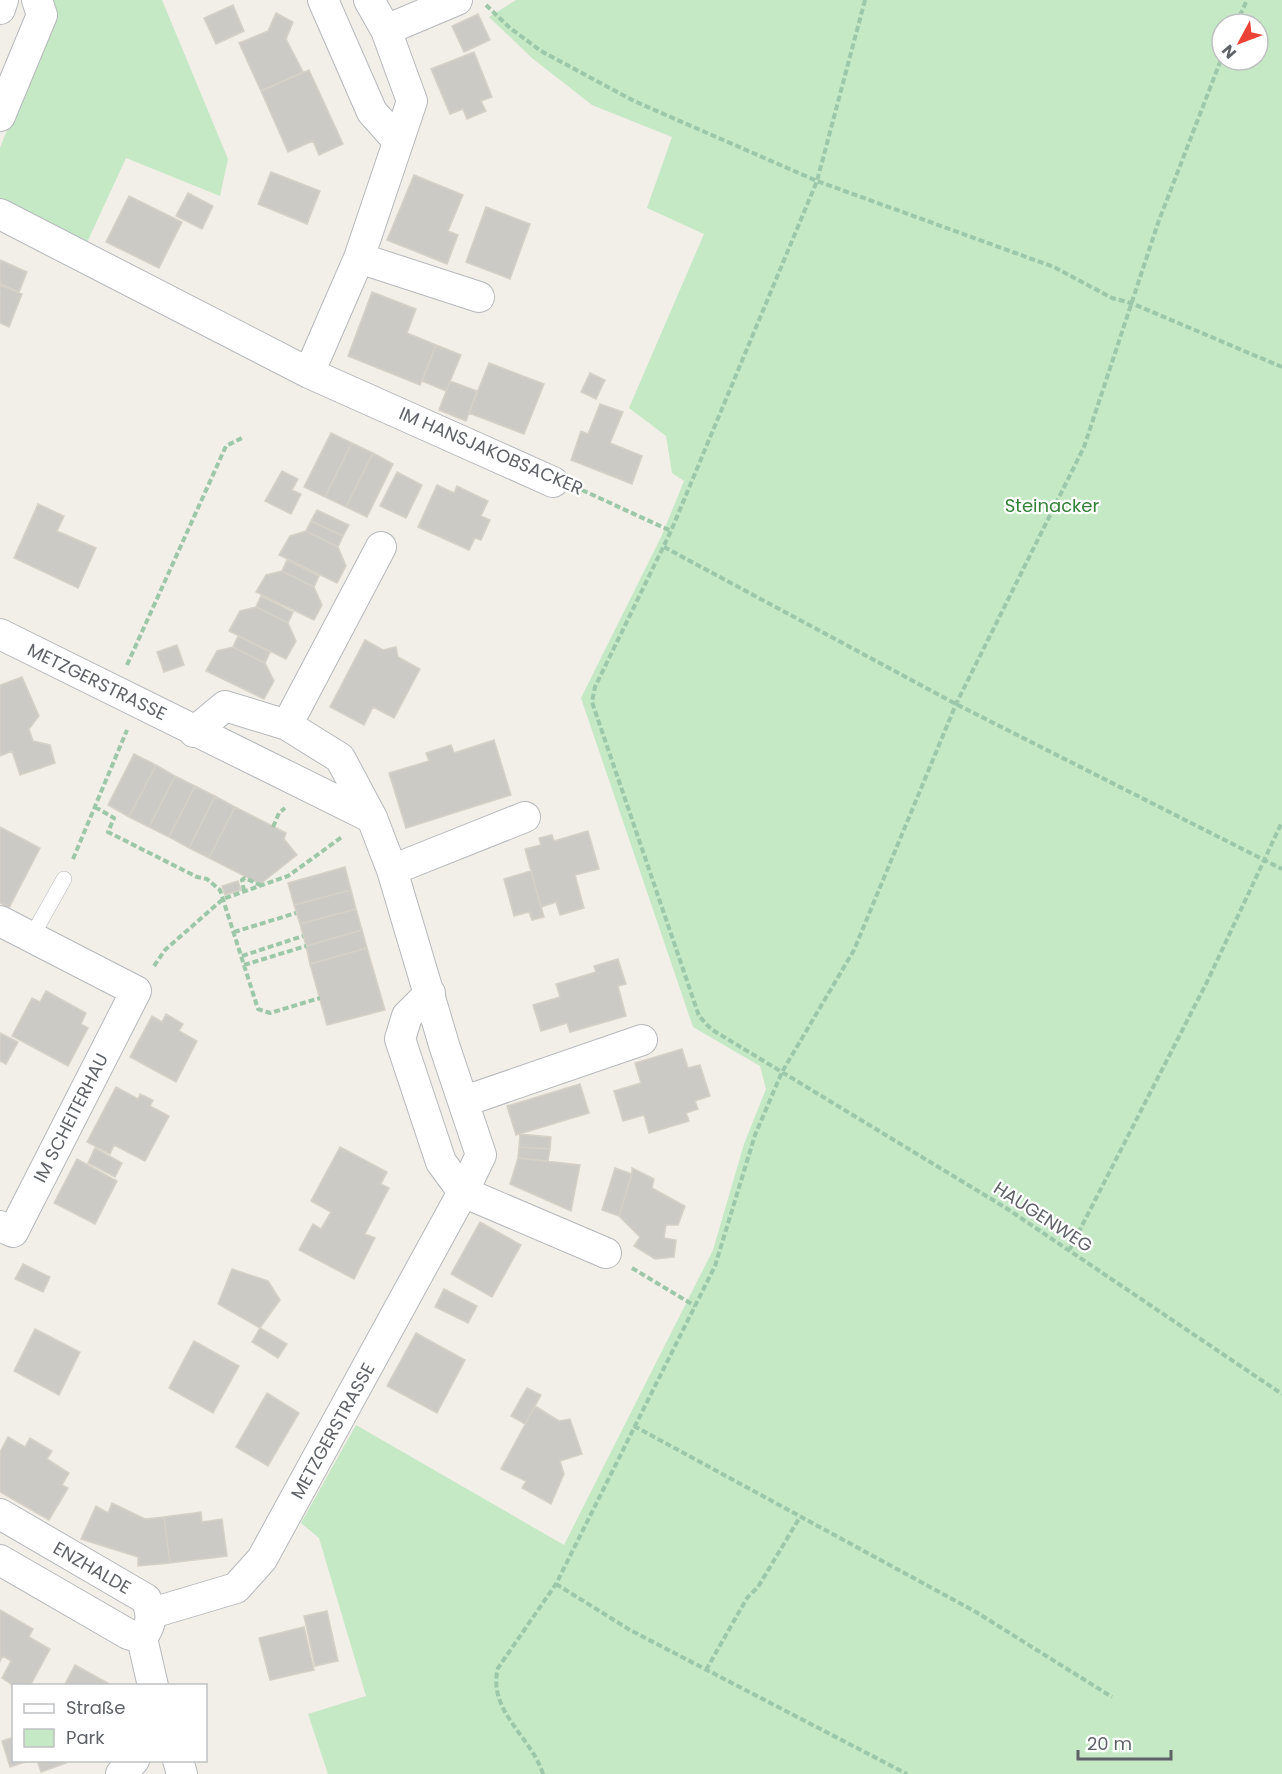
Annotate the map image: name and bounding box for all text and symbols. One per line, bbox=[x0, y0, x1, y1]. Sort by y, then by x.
north arrow bbox=[1210, 12, 1270, 72]
text: N bbox=[1216, 39, 1242, 64]
street label: IM HANSJAKOBSACKER bbox=[395, 400, 587, 501]
park label: Steinacker bbox=[1005, 493, 1100, 518]
street label: METZGERSTRASSE bbox=[23, 637, 171, 726]
street label: IM SCHEITERHAU bbox=[27, 1049, 114, 1187]
street label: HAUGENWEG bbox=[989, 1175, 1098, 1258]
street label: METZGERSTRASSE bbox=[285, 1358, 380, 1503]
street label: ENZHALDE bbox=[49, 1535, 136, 1600]
legend bbox=[12, 1684, 207, 1762]
text: Straße bbox=[66, 1695, 125, 1720]
scale bar bbox=[1078, 1723, 1171, 1761]
text: Park bbox=[66, 1725, 105, 1750]
text: 20 m bbox=[1087, 1731, 1132, 1756]

